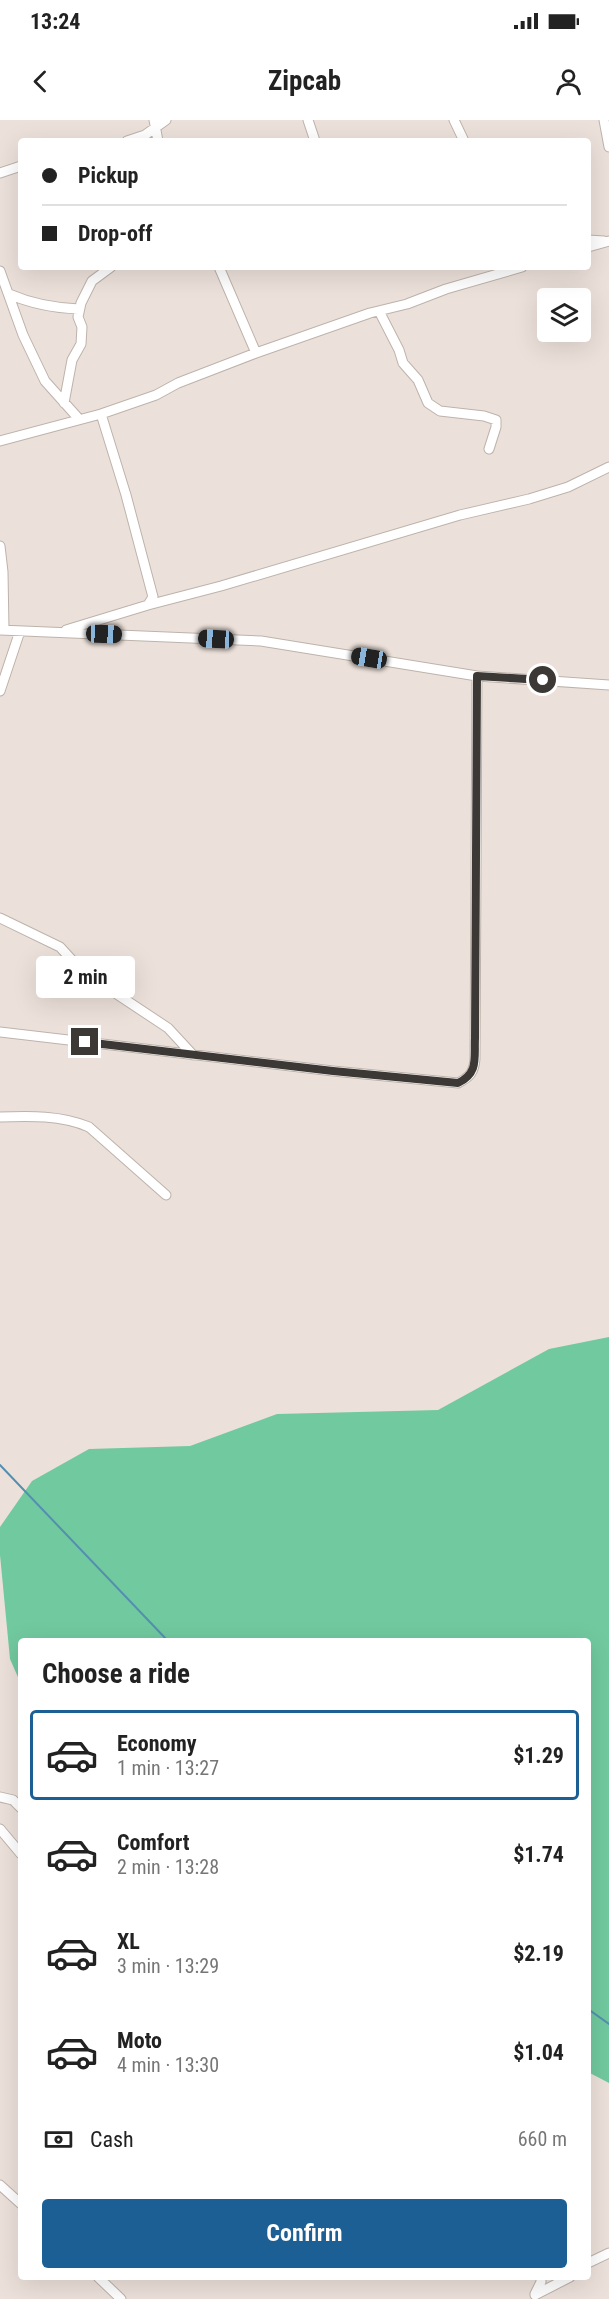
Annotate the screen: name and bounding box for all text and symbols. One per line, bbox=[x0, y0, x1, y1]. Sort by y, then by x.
text: 13:24 bbox=[30, 9, 81, 34]
icon: back bbox=[24, 65, 57, 98]
text: Zipcab bbox=[268, 65, 341, 97]
icon: person bbox=[552, 65, 585, 98]
text: Pickup bbox=[78, 163, 138, 188]
text: Drop-off bbox=[78, 221, 152, 246]
map controls bbox=[537, 288, 591, 342]
button: layers bbox=[537, 288, 591, 342]
car bbox=[86, 624, 122, 644]
car bbox=[198, 629, 234, 649]
car bbox=[350, 646, 388, 670]
route start bbox=[529, 666, 556, 693]
callout: 2 min bbox=[36, 955, 134, 997]
text: 2 min bbox=[63, 965, 108, 989]
route end bbox=[71, 1028, 98, 1055]
text: Choose a ride bbox=[42, 1658, 190, 1690]
icon: car bbox=[45, 1728, 99, 1782]
text: Economy bbox=[117, 1731, 197, 1756]
text: $1.29 bbox=[513, 1743, 564, 1768]
text: 1 min · 13:27 bbox=[117, 1756, 219, 1780]
icon: car bbox=[45, 1827, 99, 1881]
text: Comfort bbox=[117, 1830, 190, 1855]
text: $1.74 bbox=[513, 1842, 564, 1867]
text: 2 min · 13:28 bbox=[117, 1855, 219, 1879]
icon: car bbox=[45, 1926, 99, 1980]
text: XL bbox=[117, 1929, 140, 1954]
text: $2.19 bbox=[513, 1941, 564, 1966]
text: 3 min · 13:29 bbox=[117, 1954, 219, 1978]
icon: car bbox=[45, 2025, 99, 2079]
text: Moto bbox=[117, 2028, 162, 2053]
text: $1.04 bbox=[513, 2040, 564, 2065]
text: 4 min · 13:30 bbox=[117, 2053, 219, 2077]
icon: cash bbox=[42, 2123, 75, 2156]
text: Cash bbox=[90, 2127, 134, 2152]
text: 660 m bbox=[518, 2127, 567, 2151]
button: Confirm bbox=[42, 2199, 567, 2268]

